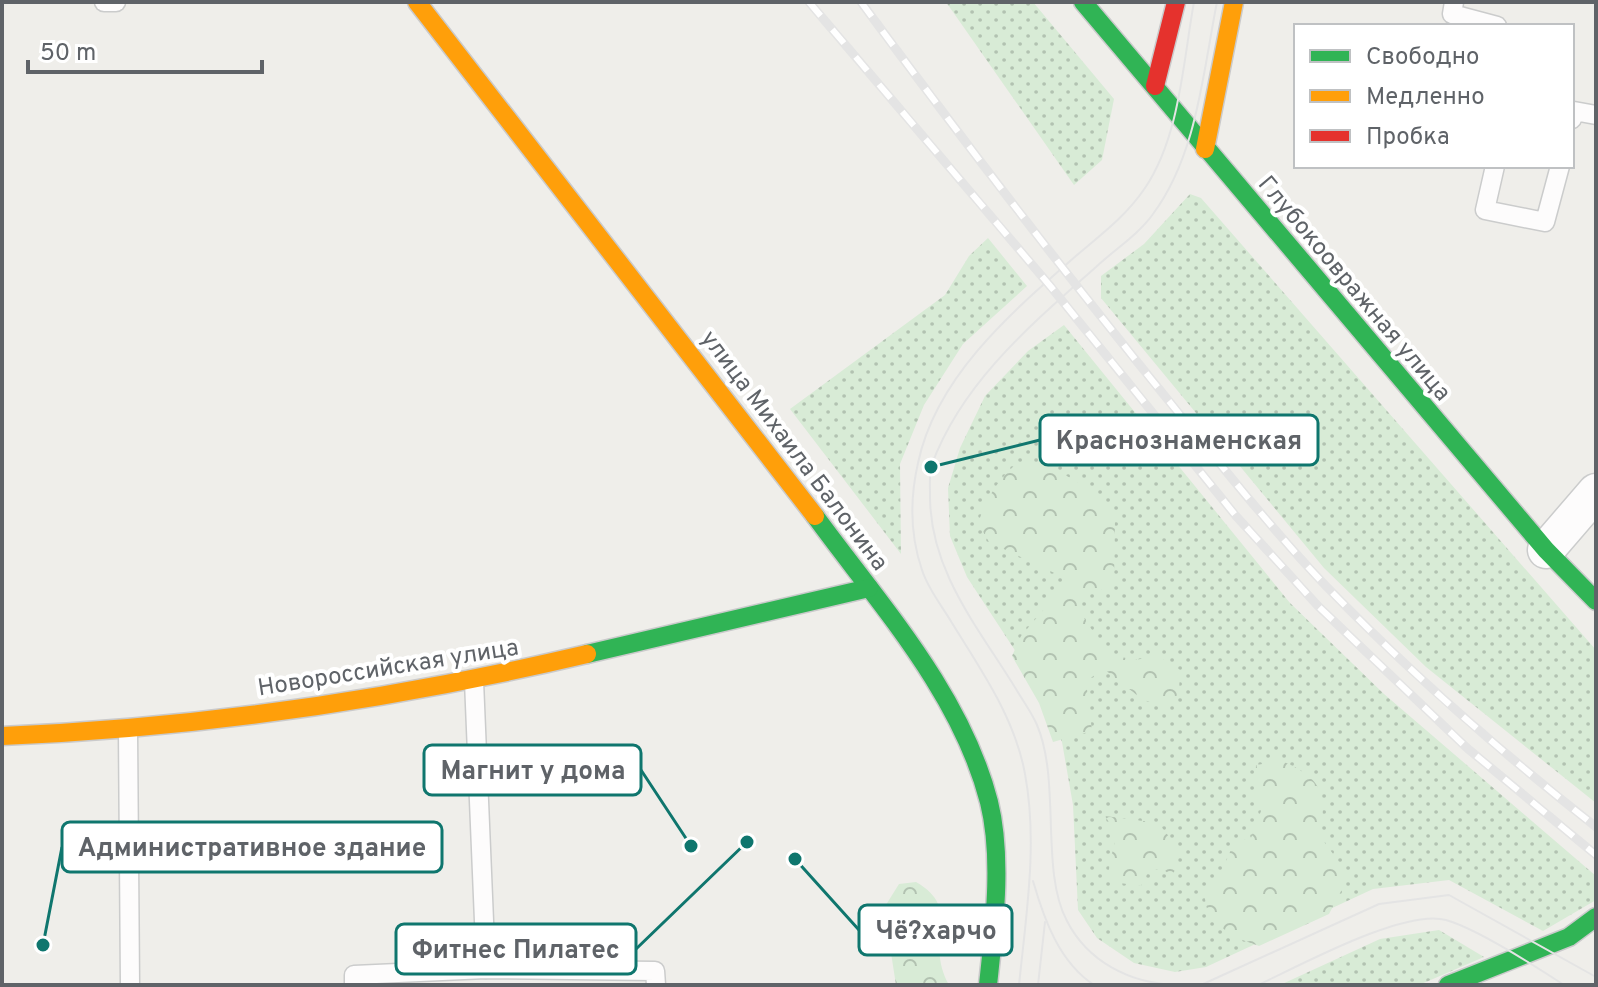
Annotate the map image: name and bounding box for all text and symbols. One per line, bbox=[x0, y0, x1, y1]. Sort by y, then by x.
scale bar bbox=[28, 24, 262, 74]
legend bbox=[1294, 24, 1574, 168]
text: 50 m bbox=[40, 39, 96, 69]
text: Свободно bbox=[1366, 43, 1479, 73]
text: Медленно bbox=[1366, 83, 1485, 113]
text: Пробка bbox=[1366, 123, 1450, 153]
street label: Глубокоовражная улица bbox=[1250, 171, 1457, 408]
street label: улица Михаила Балонина bbox=[693, 325, 894, 577]
callout: Краснознаменская bbox=[1040, 415, 1318, 465]
text: Краснознаменская bbox=[1056, 426, 1302, 459]
street label: Новороссийская улица bbox=[256, 634, 521, 704]
callout: Магнит у дома bbox=[424, 745, 641, 795]
text: Магнит у дома bbox=[440, 756, 626, 789]
callout: Административное здание bbox=[62, 822, 442, 872]
text: Административное здание bbox=[78, 833, 426, 866]
callout: Чё?харчо bbox=[859, 905, 1012, 955]
text: Чё?харчо bbox=[875, 916, 997, 949]
callout: Фитнес Пилатес bbox=[396, 924, 636, 974]
text: Фитнес Пилатес bbox=[412, 935, 620, 968]

